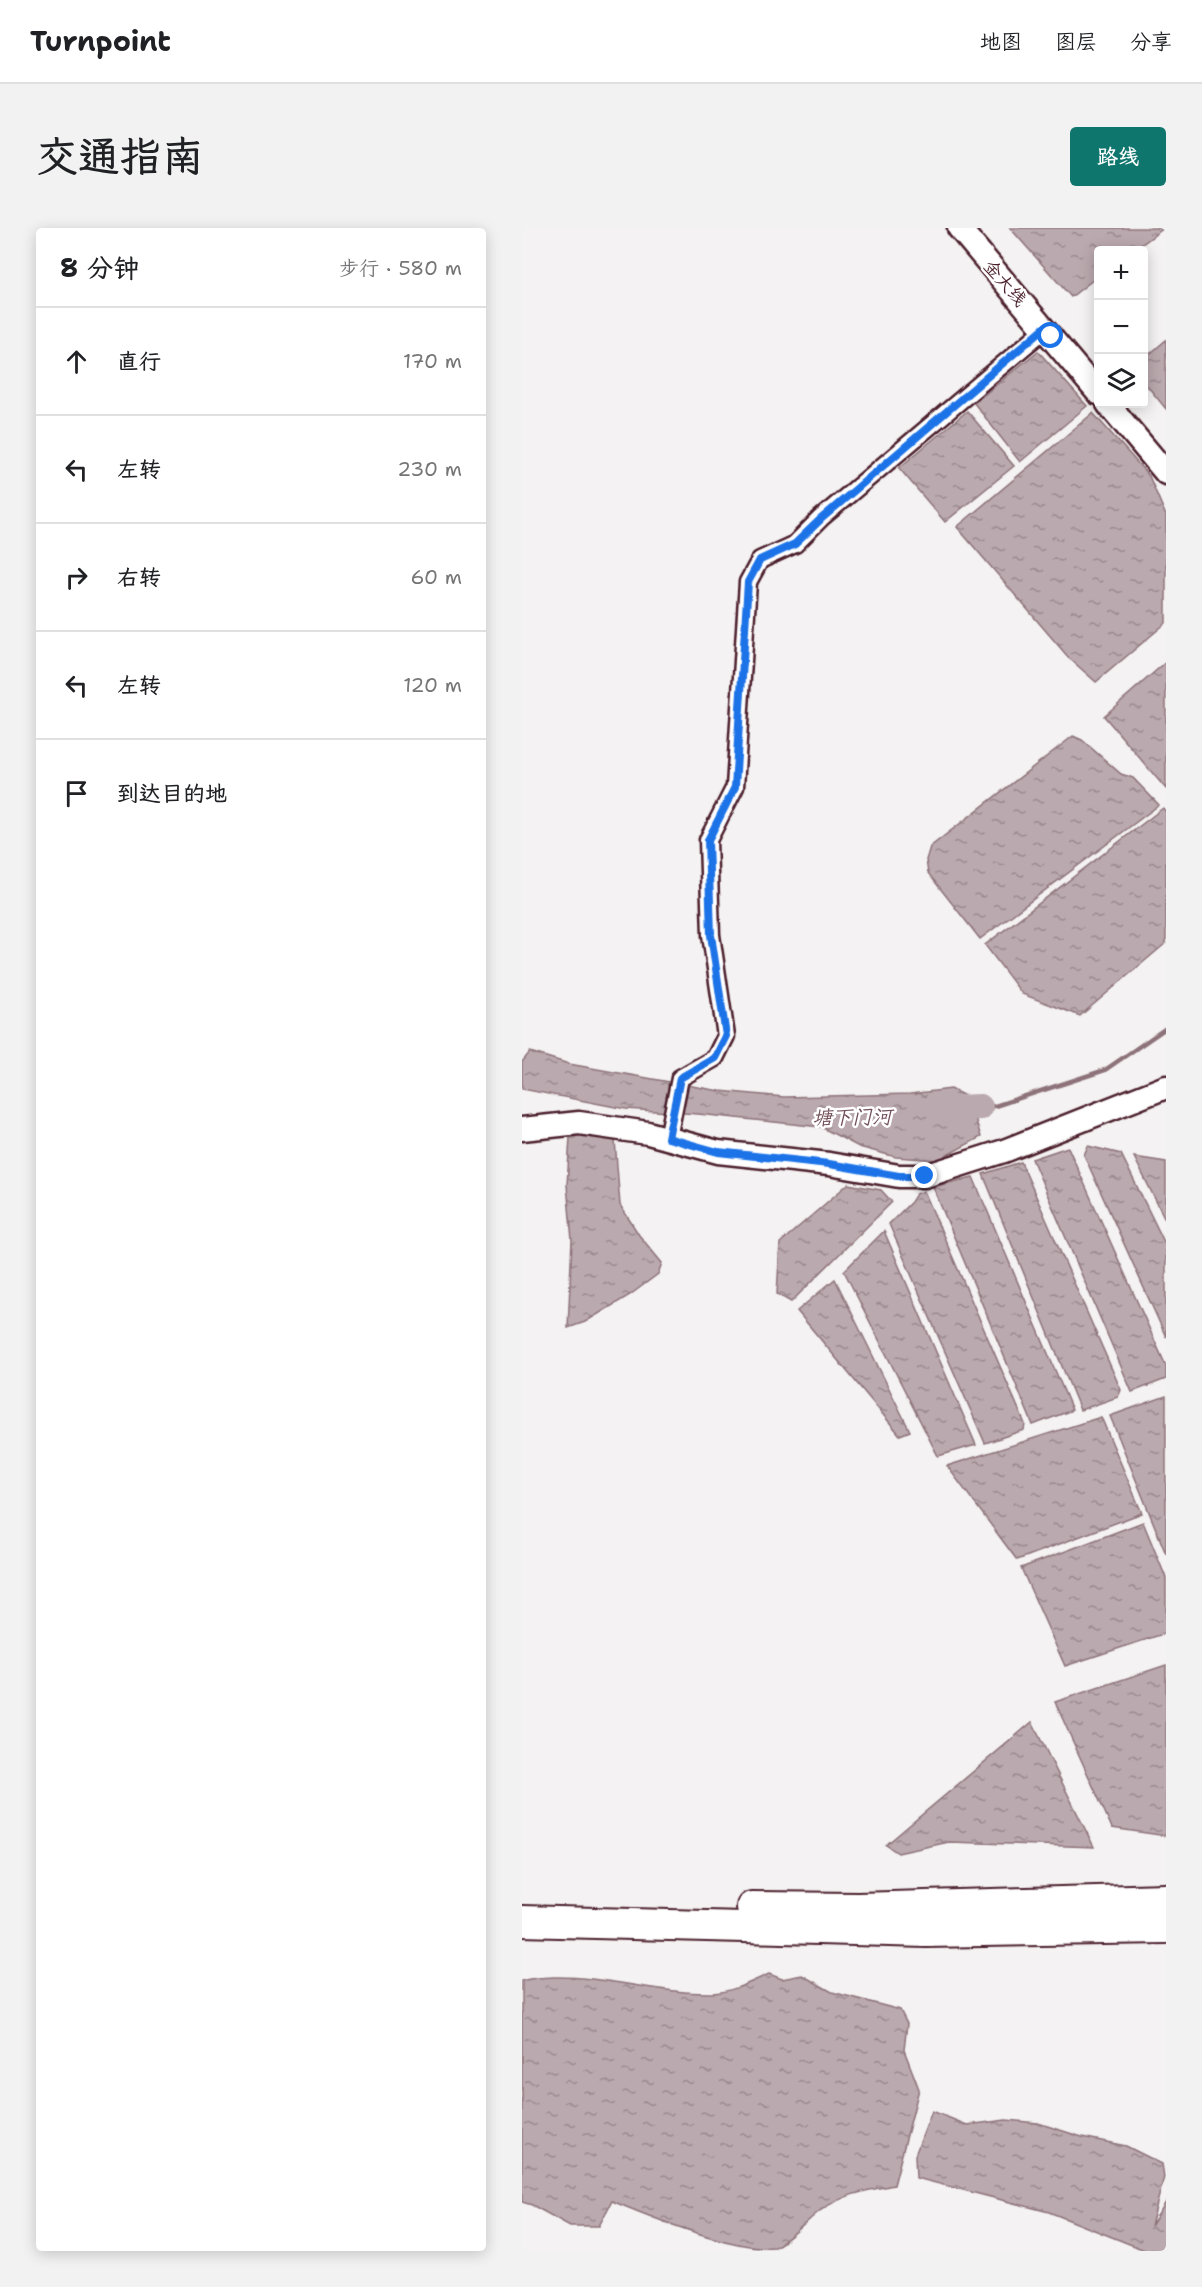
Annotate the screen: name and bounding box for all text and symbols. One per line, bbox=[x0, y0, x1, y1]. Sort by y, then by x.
text: Turnpoint bbox=[30, 22, 171, 60]
text: 地图 bbox=[980, 28, 1022, 56]
text: 图层 bbox=[1055, 28, 1097, 56]
text: 分享 bbox=[1130, 28, 1172, 56]
button: 路线 bbox=[1070, 127, 1166, 186]
text: 交通指南 bbox=[36, 128, 204, 184]
map controls bbox=[1094, 246, 1148, 408]
button: + bbox=[1094, 246, 1148, 300]
text: 8 分钟 bbox=[60, 250, 139, 285]
text: 步行 · 580 m bbox=[339, 255, 462, 281]
street label: 金大线 bbox=[978, 255, 1032, 311]
button: − bbox=[1094, 300, 1148, 354]
route start bbox=[1037, 322, 1063, 348]
icon: ahead bbox=[60, 345, 93, 378]
text: 直行 bbox=[117, 347, 161, 376]
text: 170 m bbox=[403, 348, 462, 374]
button: layers bbox=[1094, 354, 1148, 408]
icon: left bbox=[60, 453, 93, 486]
text: 左转 bbox=[117, 455, 161, 484]
text: 230 m bbox=[397, 456, 462, 482]
icon: right bbox=[60, 561, 93, 594]
text: 右转 bbox=[117, 563, 161, 592]
text: 60 m bbox=[410, 564, 462, 590]
icon: left bbox=[60, 669, 93, 702]
text: 左转 bbox=[117, 671, 161, 700]
text: 120 m bbox=[403, 672, 462, 698]
icon: arrive bbox=[60, 777, 93, 810]
text: 到达目的地 bbox=[117, 779, 227, 808]
water label: 塘下门河 bbox=[812, 1103, 895, 1131]
route end bbox=[911, 1162, 937, 1188]

